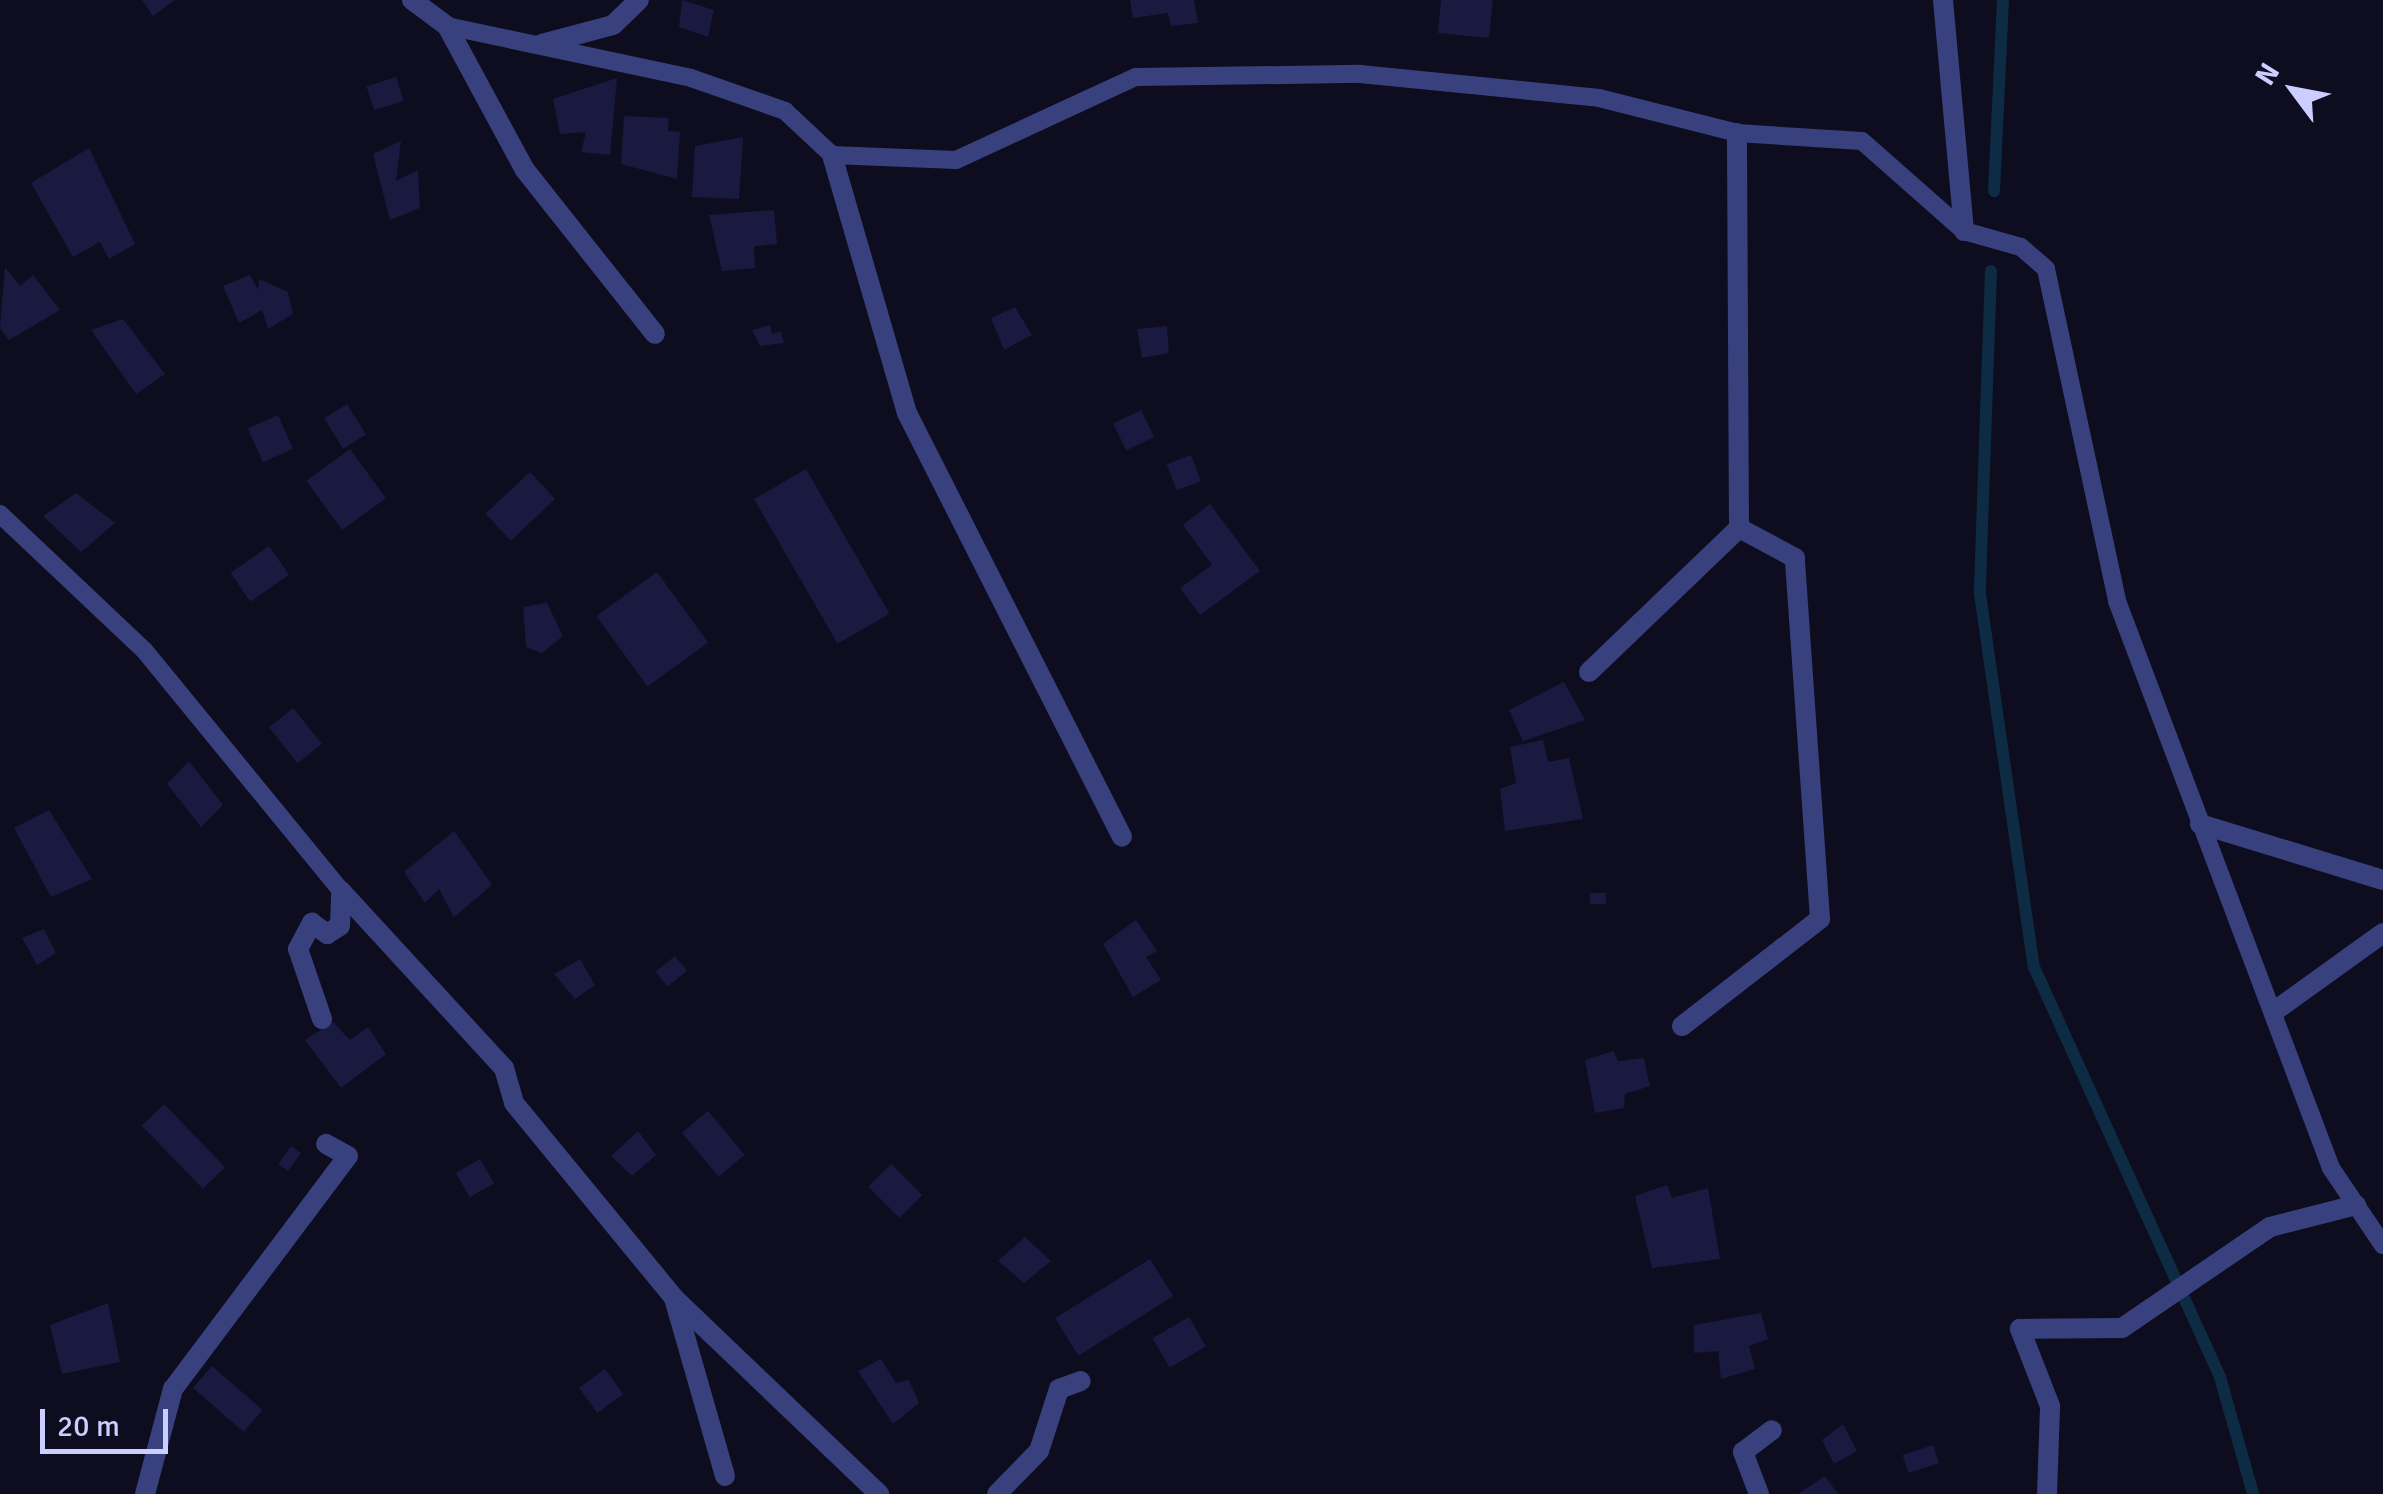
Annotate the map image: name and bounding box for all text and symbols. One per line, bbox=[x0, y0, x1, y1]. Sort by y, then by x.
north arrow bbox=[2243, 40, 2343, 140]
text: N bbox=[2248, 57, 2287, 91]
scale bar bbox=[45, 1389, 172, 1451]
text: 20 m bbox=[57, 1408, 120, 1445]

